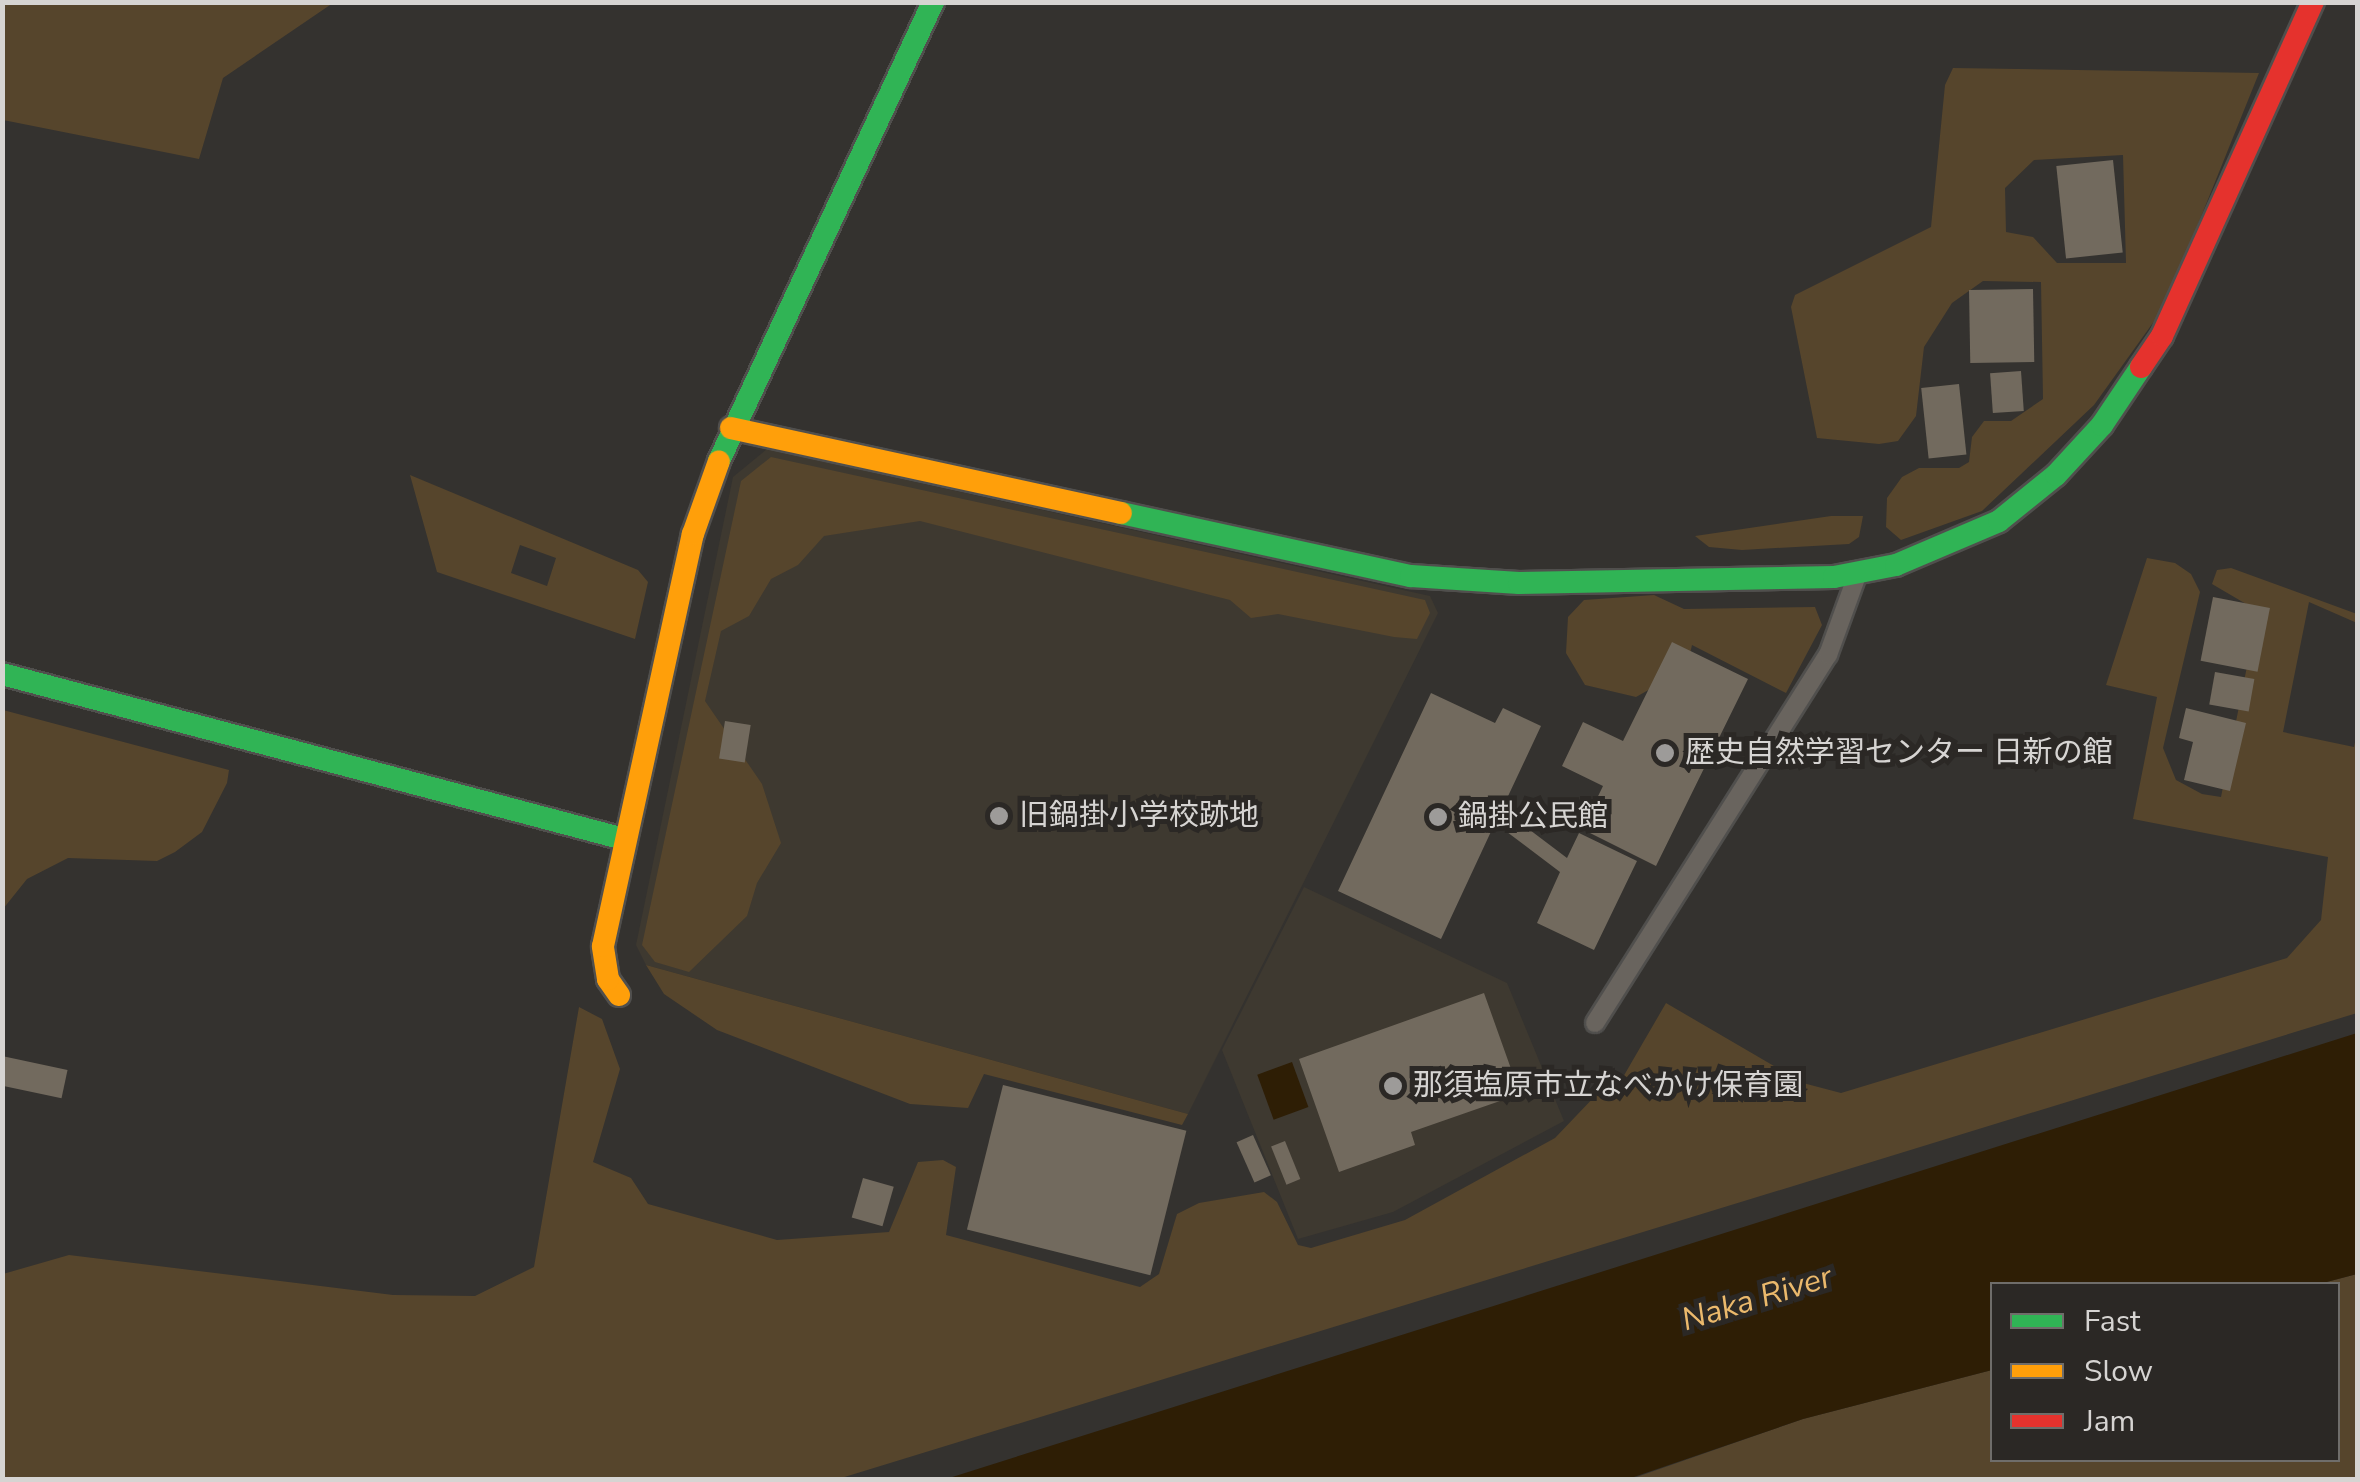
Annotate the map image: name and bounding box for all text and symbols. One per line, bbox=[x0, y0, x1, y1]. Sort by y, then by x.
place label: 歴史自然学習センター 日新の館 bbox=[1685, 735, 2113, 771]
marker: 歴史自然学習センター 日新の館 bbox=[1654, 742, 1676, 764]
place label: 旧鍋掛小学校跡地 bbox=[1019, 798, 1259, 834]
place label: 鍋掛公民館 bbox=[1458, 799, 1608, 835]
marker: 旧鍋掛小学校跡地 bbox=[988, 805, 1010, 827]
marker: 鍋掛公民館 bbox=[1427, 806, 1449, 828]
place label: 那須塩原市立なべかけ保育園 bbox=[1413, 1068, 1803, 1104]
marker: 那須塩原市立なべかけ保育園 bbox=[1382, 1075, 1404, 1097]
water label: Naka River bbox=[1677, 1258, 1837, 1340]
legend bbox=[1990, 1282, 2340, 1462]
text: Fast bbox=[2084, 1301, 2141, 1342]
text: Slow bbox=[2084, 1351, 2153, 1392]
text: Jam bbox=[2084, 1401, 2135, 1442]

